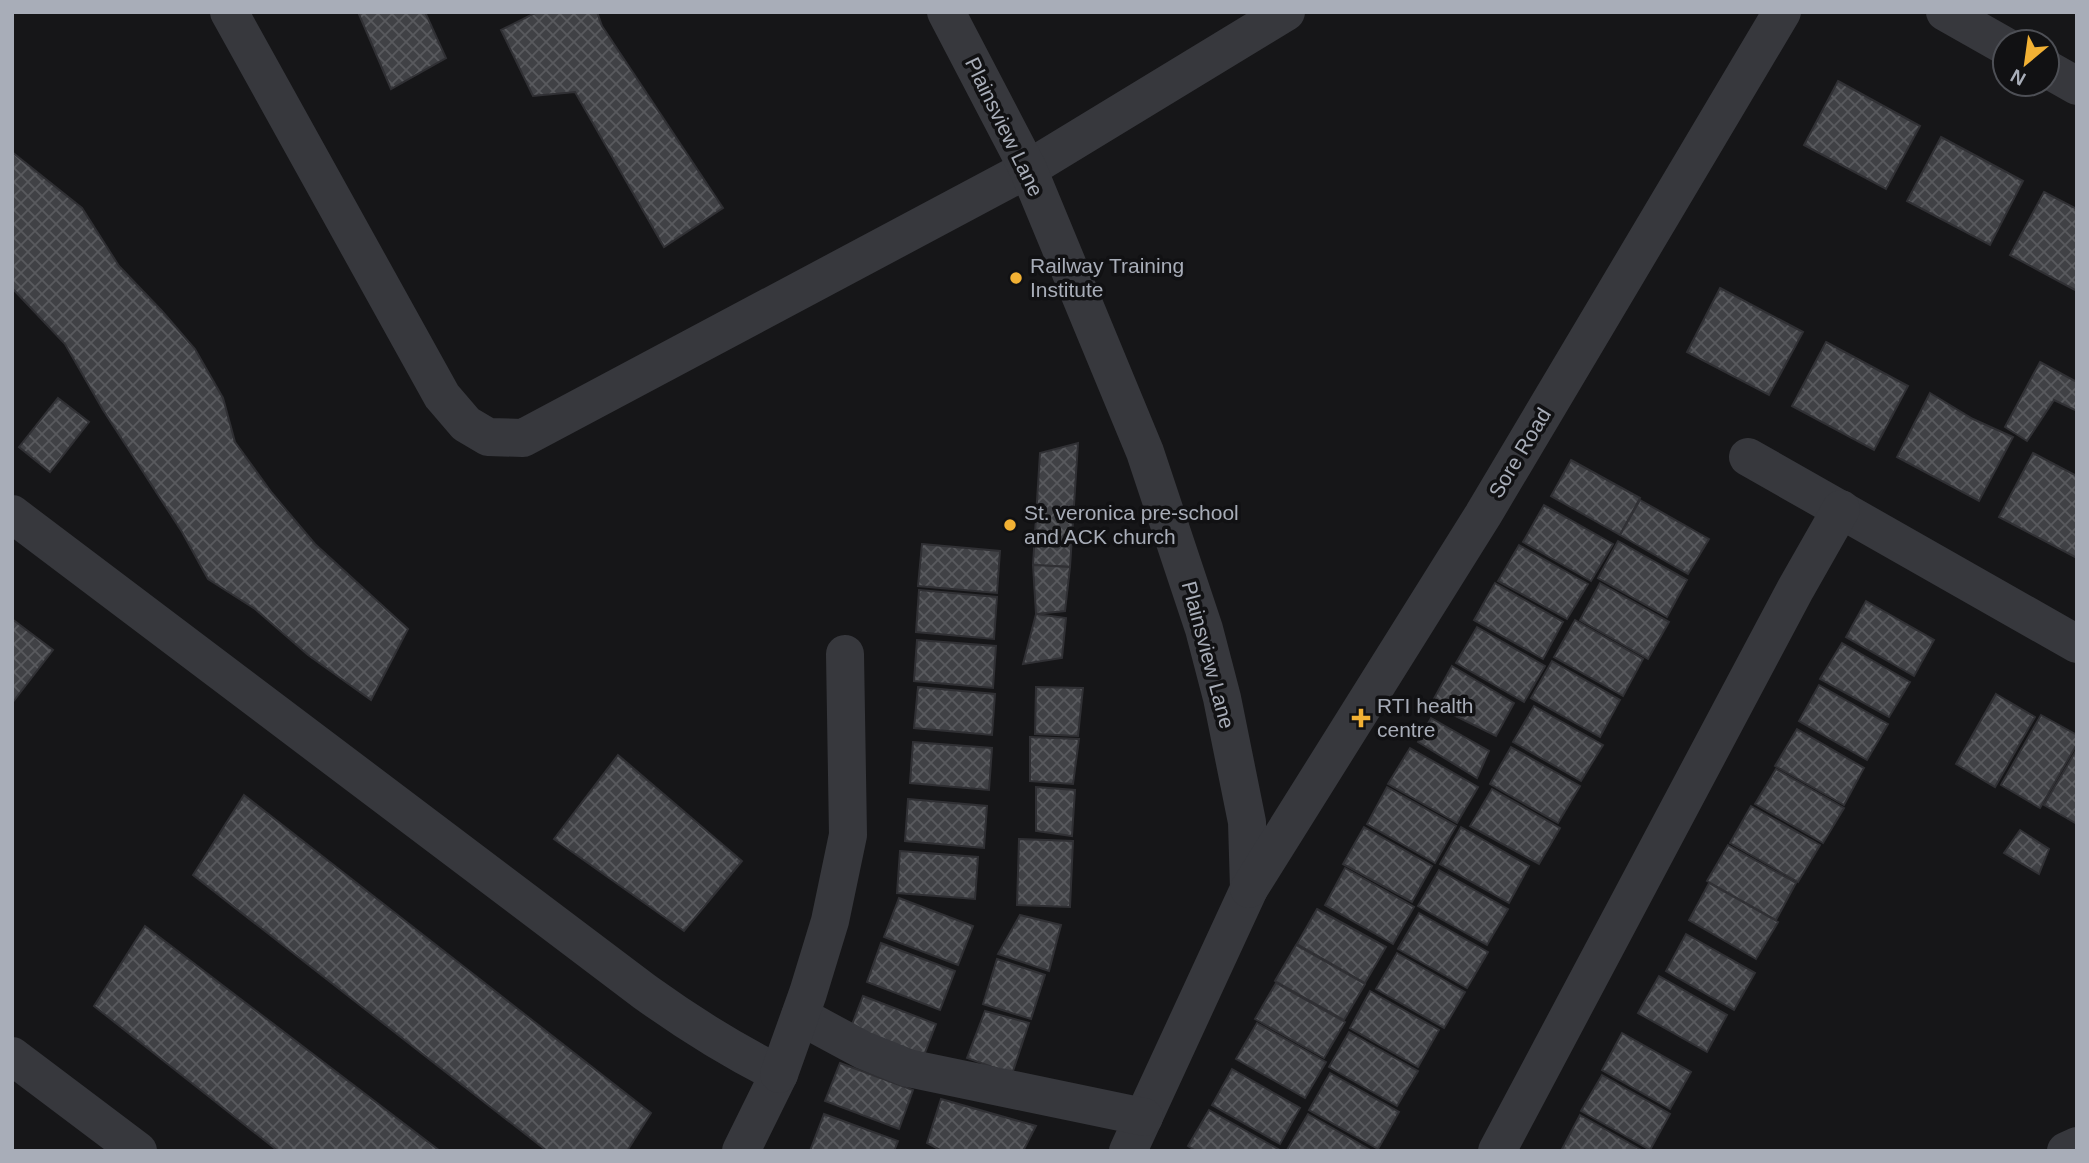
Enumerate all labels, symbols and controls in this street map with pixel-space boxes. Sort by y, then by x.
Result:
north arrow [1991,28,2061,98]
street label: Plainsview Lane [961,54,1048,200]
text: N [2007,65,2029,90]
place label: Railway Training Institute [1030,254,1184,301]
marker: Railway Training Institute [1008,270,1024,286]
street label: Sore Road [1484,404,1555,502]
place label: St. veronica pre-school and ACK church [1024,501,1239,548]
marker: St. veronica pre-school and ACK church [1002,517,1018,533]
street label: Plainsview Lane [1178,579,1239,731]
place label: RTI health centre [1377,694,1474,741]
marker: RTI health centre [1351,708,1371,728]

